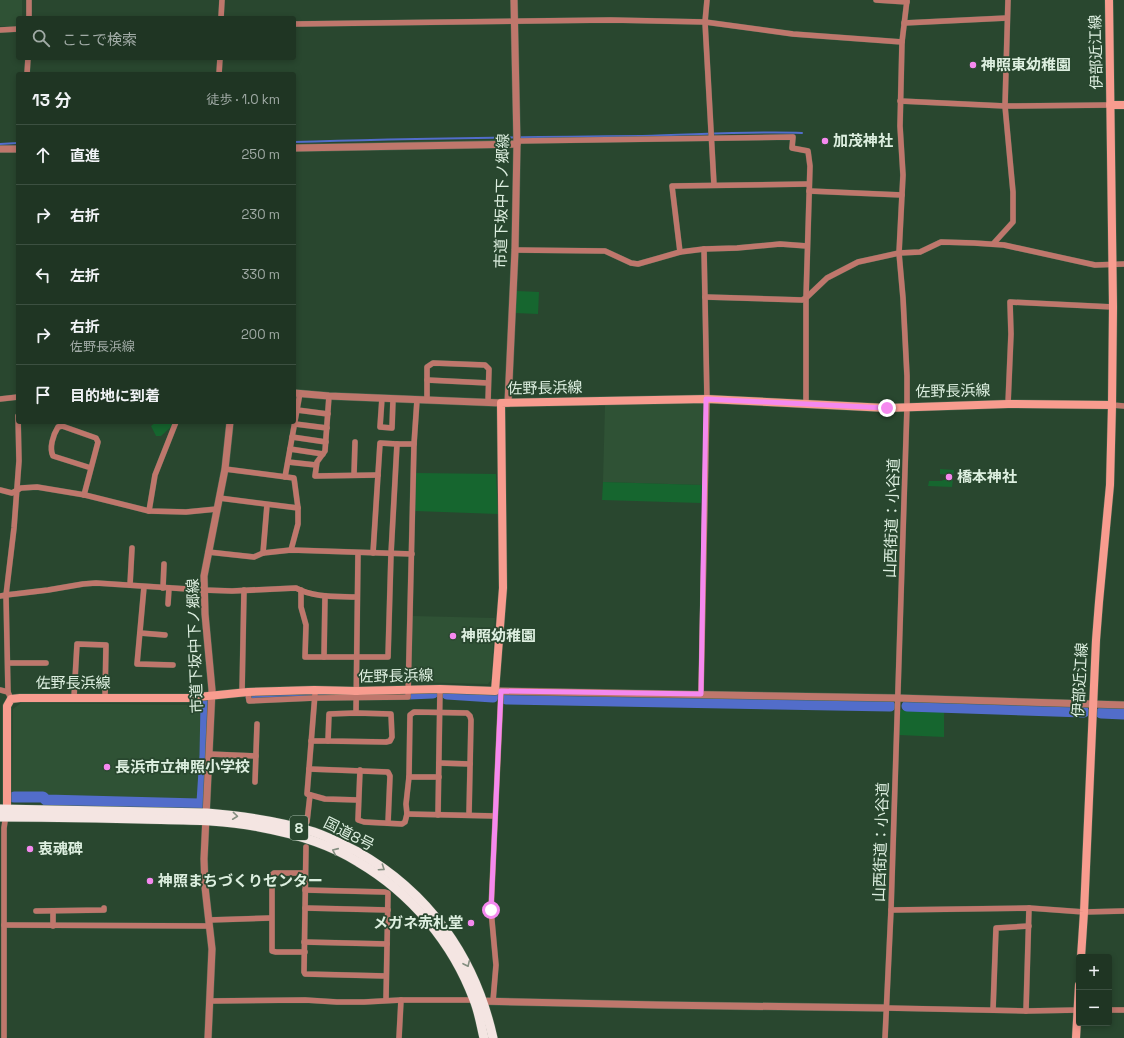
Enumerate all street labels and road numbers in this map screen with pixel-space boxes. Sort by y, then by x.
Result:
street label: 伊部近江線 [1085,14,1106,90]
street label: 市道下坂中下ノ郷線 [491,133,512,269]
street label: 佐野長浜線 [507,377,583,398]
street label: 佐野長浜線 [915,380,991,401]
street label: 山西街道：小谷道 [880,458,903,578]
street label: 市道下坂中下ノ郷線 [183,578,206,714]
street label: 伊部近江線 [1068,642,1091,718]
street label: 佐野長浜線 [358,665,434,686]
street label: 佐野長浜線 [35,673,111,692]
street label: 山西街道：小谷道 [869,782,892,902]
street label: 国道8号 [321,813,378,854]
road number: 8 [290,816,308,840]

